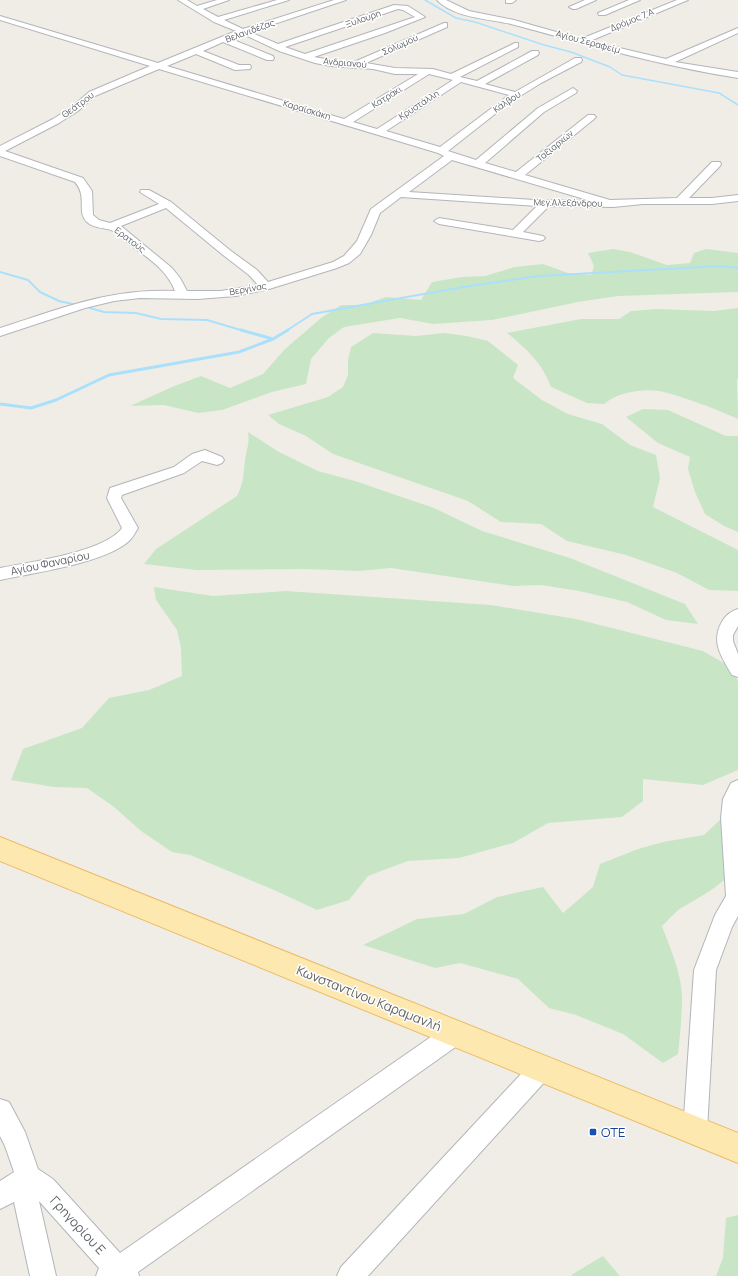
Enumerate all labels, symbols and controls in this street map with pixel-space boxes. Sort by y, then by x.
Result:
street label: Δρόμος 7 Α [608,5,656,34]
street label: Ξυλούρη [343,6,383,31]
street label: Βελανιδέζας [223,16,276,45]
street label: Αγίου Σεραφείμ [554,27,622,56]
street label: Σολωμού [380,31,420,58]
street label: Ανδριανού [323,54,367,71]
street label: Κατράκι [369,82,404,111]
street label: Κρυστάλλη [396,87,442,123]
street label: Θεάτρου [59,88,97,121]
street label: Κάλβου [490,88,523,116]
street label: Καραϊσκάκη [282,96,333,123]
street label: Ταξιαρχών [533,126,576,165]
street label: Μεγ.Αλεξάνδρου [533,195,603,210]
street label: Ερατούς [112,224,149,256]
street label: Βεργίνας [228,279,268,298]
street label: Αγίου Φαναρίου [9,547,91,578]
street label: Κωνσταντίνου Καραμανλή [294,961,444,1035]
place label: ΟΤΕ [601,1123,625,1141]
marker: ΟΤΕ [588,1127,598,1137]
street label: Γρηγορίου Ε [46,1192,110,1258]

